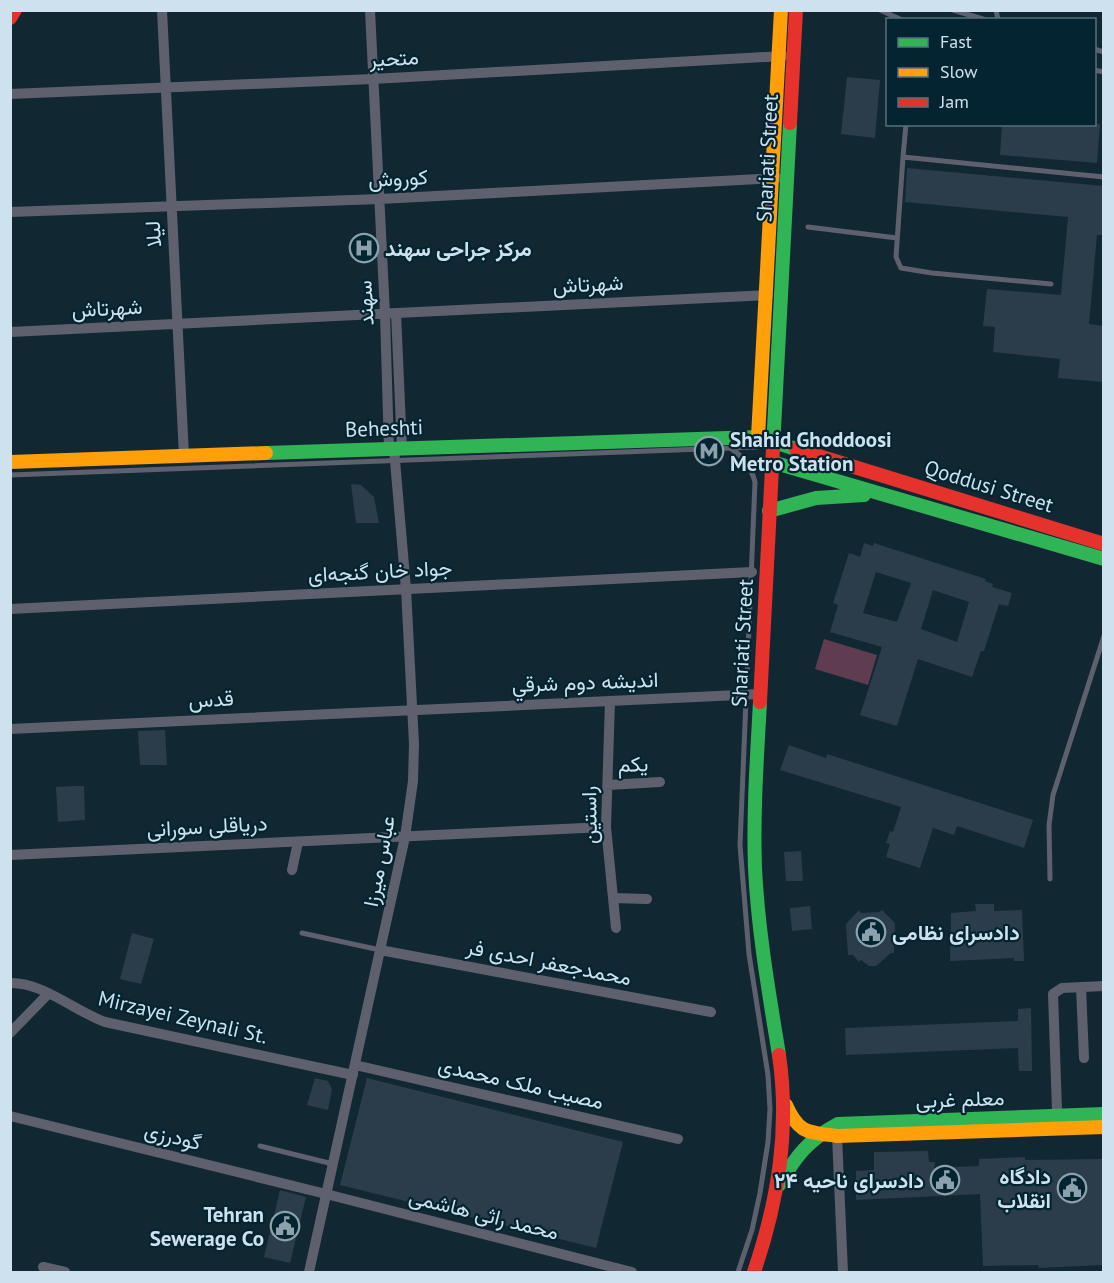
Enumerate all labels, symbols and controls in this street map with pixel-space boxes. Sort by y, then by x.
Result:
legend [886,18,1096,126]
text: Fast [940,30,972,53]
street label: متحیر [368,43,419,73]
text: Slow [940,60,978,83]
text: Jam [939,90,969,113]
street label: Shariati Street [750,93,784,223]
street label: کوروش [367,163,429,193]
street label: لیلا [139,220,167,248]
hospital icon: مرکز جراحی سهند [348,232,380,264]
place label: مرکز جراحی سهند [385,235,532,262]
street label: شهرتاش [552,269,624,299]
street label: سهند [350,280,380,326]
street label: شهرتاش [71,293,143,323]
street label: Beheshti [344,413,424,443]
place label: Shahid Ghoddoosi Metro Station [730,426,892,477]
metro station icon: Shahid Ghoddoosi Metro Station [693,435,725,467]
street label: Qoddusi Street [921,454,1057,518]
street label: جواد خان گنجه‌ای [307,554,453,588]
street label: Shariati Street [725,578,759,708]
street label: انديشه دوم شرقي [511,666,659,702]
street label: قدس [188,684,234,714]
street label: یکم [617,750,649,779]
street label: راستین [575,786,603,844]
street label: دریاقلی سورانی [146,809,268,843]
street label: عباس میرزا [357,813,401,909]
public building icon: دادسرای نظامی [855,916,887,948]
place label: دادسرای نظامی [892,919,1020,946]
street label: محمدجعفر احدی فر [463,933,634,991]
street label: Mirzayei Zeynali St. [96,984,270,1050]
street label: مصیب ملک محمدی [436,1051,606,1115]
street label: معلم غربی [915,1084,1005,1115]
street label: گودرزی [142,1116,204,1156]
place label: دادگاه انقلاب [997,1163,1051,1214]
public building icon: دادسرای ناحیه ۲۴ [929,1164,961,1196]
place label: دادسرای ناحیه ۲۴ [774,1167,924,1194]
public building icon: دادگاه انقلاب [1056,1172,1088,1204]
street label: محمد راثی هاشمی [406,1182,562,1246]
place label: Tehran Sewerage Co [150,1201,264,1252]
public building icon: Tehran Sewerage Co [269,1210,301,1242]

